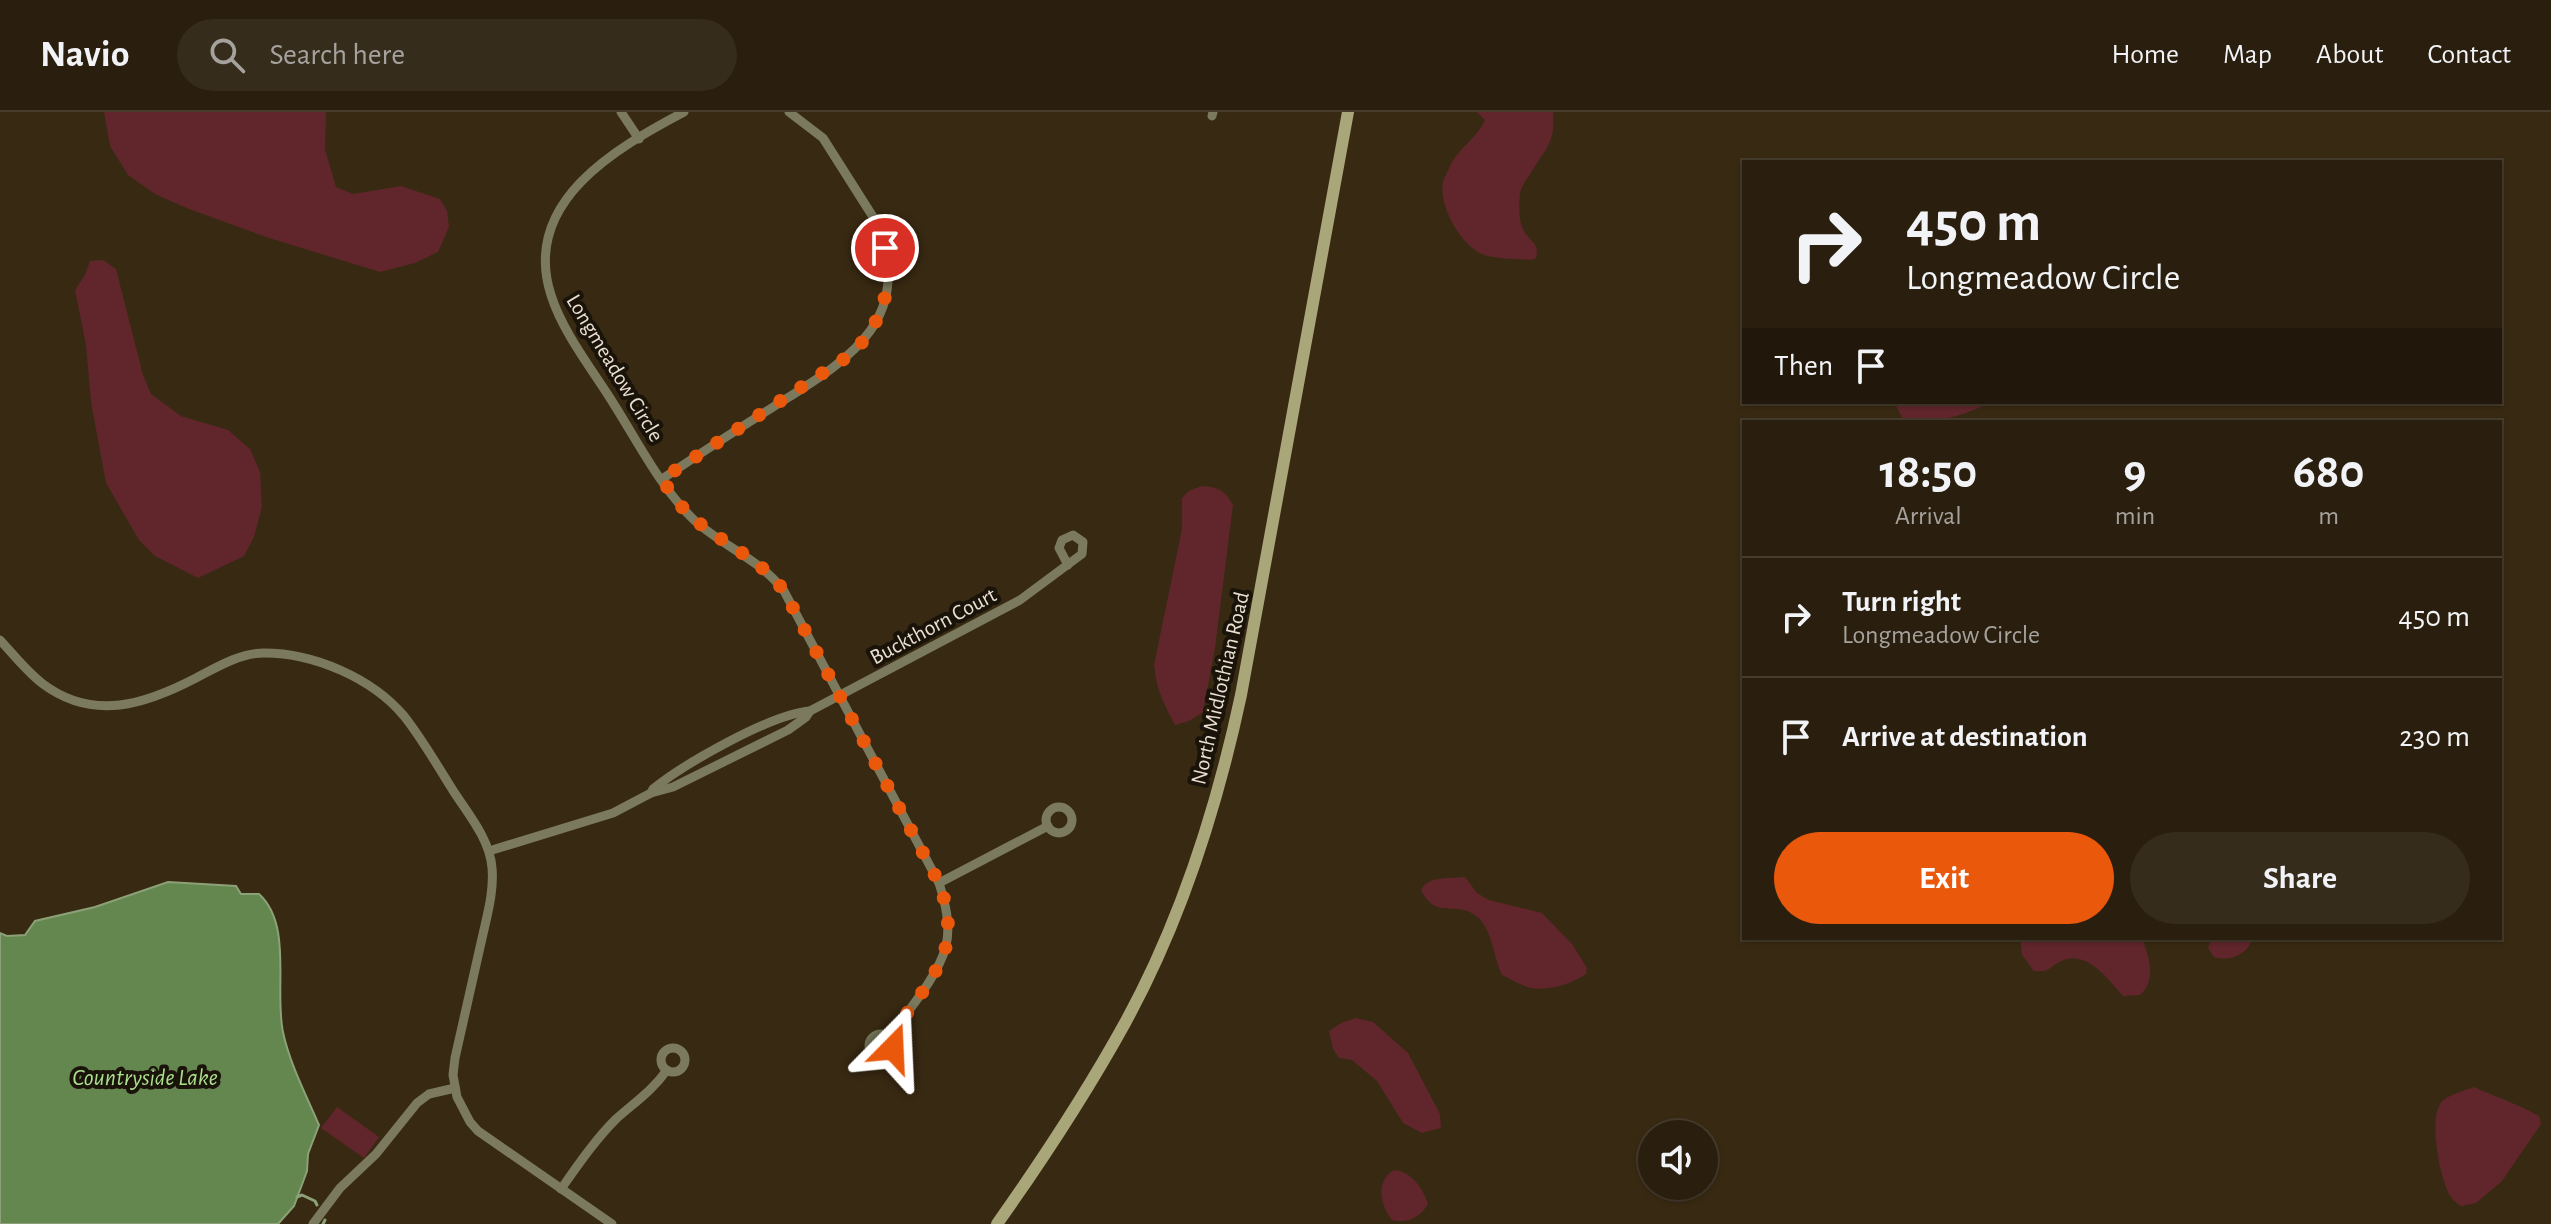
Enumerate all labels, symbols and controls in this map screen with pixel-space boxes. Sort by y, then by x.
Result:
search box [177,19,737,91]
icon: search [205,33,249,77]
text: Navio [40,36,129,74]
text: Search here [269,40,405,70]
text: Home [2112,41,2179,69]
text: Map [2223,41,2272,69]
text: About [2316,41,2384,69]
text: Contact [2428,41,2511,69]
icon: right [1774,192,1878,296]
text: 450 m [1906,195,2041,251]
pin [851,214,919,282]
icon: arrive [863,226,907,270]
text: Longmeadow Circle [1906,260,2180,296]
street label: Longmeadow Circle [562,290,668,446]
icon: arrive [1849,344,1893,388]
text: Then [1774,351,1833,381]
text: 18:50 [1879,449,1977,497]
text: 9 [2123,449,2147,497]
text: 680 [2293,449,2365,497]
text: Arrival [1895,503,1962,529]
text: min [2115,503,2155,529]
text: m [2318,503,2339,529]
street label: Buckthorn Court [866,584,1000,668]
text: Turn right [1842,587,1961,617]
street label: North Midlothian Road [1187,589,1253,787]
icon: right [1774,595,1818,639]
text: 450 m [2398,602,2470,632]
text: Longmeadow Circle [1842,622,2040,648]
icon: arrive [1774,715,1818,759]
text: Arrive at destination [1842,722,2088,752]
text: 230 m [2399,722,2470,752]
button: Exit [1774,832,2114,924]
button: Share [2130,832,2470,924]
position arrow [851,1006,935,1090]
water label: Countryside Lake [72,1066,218,1090]
map controls [1638,1120,1718,1200]
button: sound [1638,1120,1718,1200]

